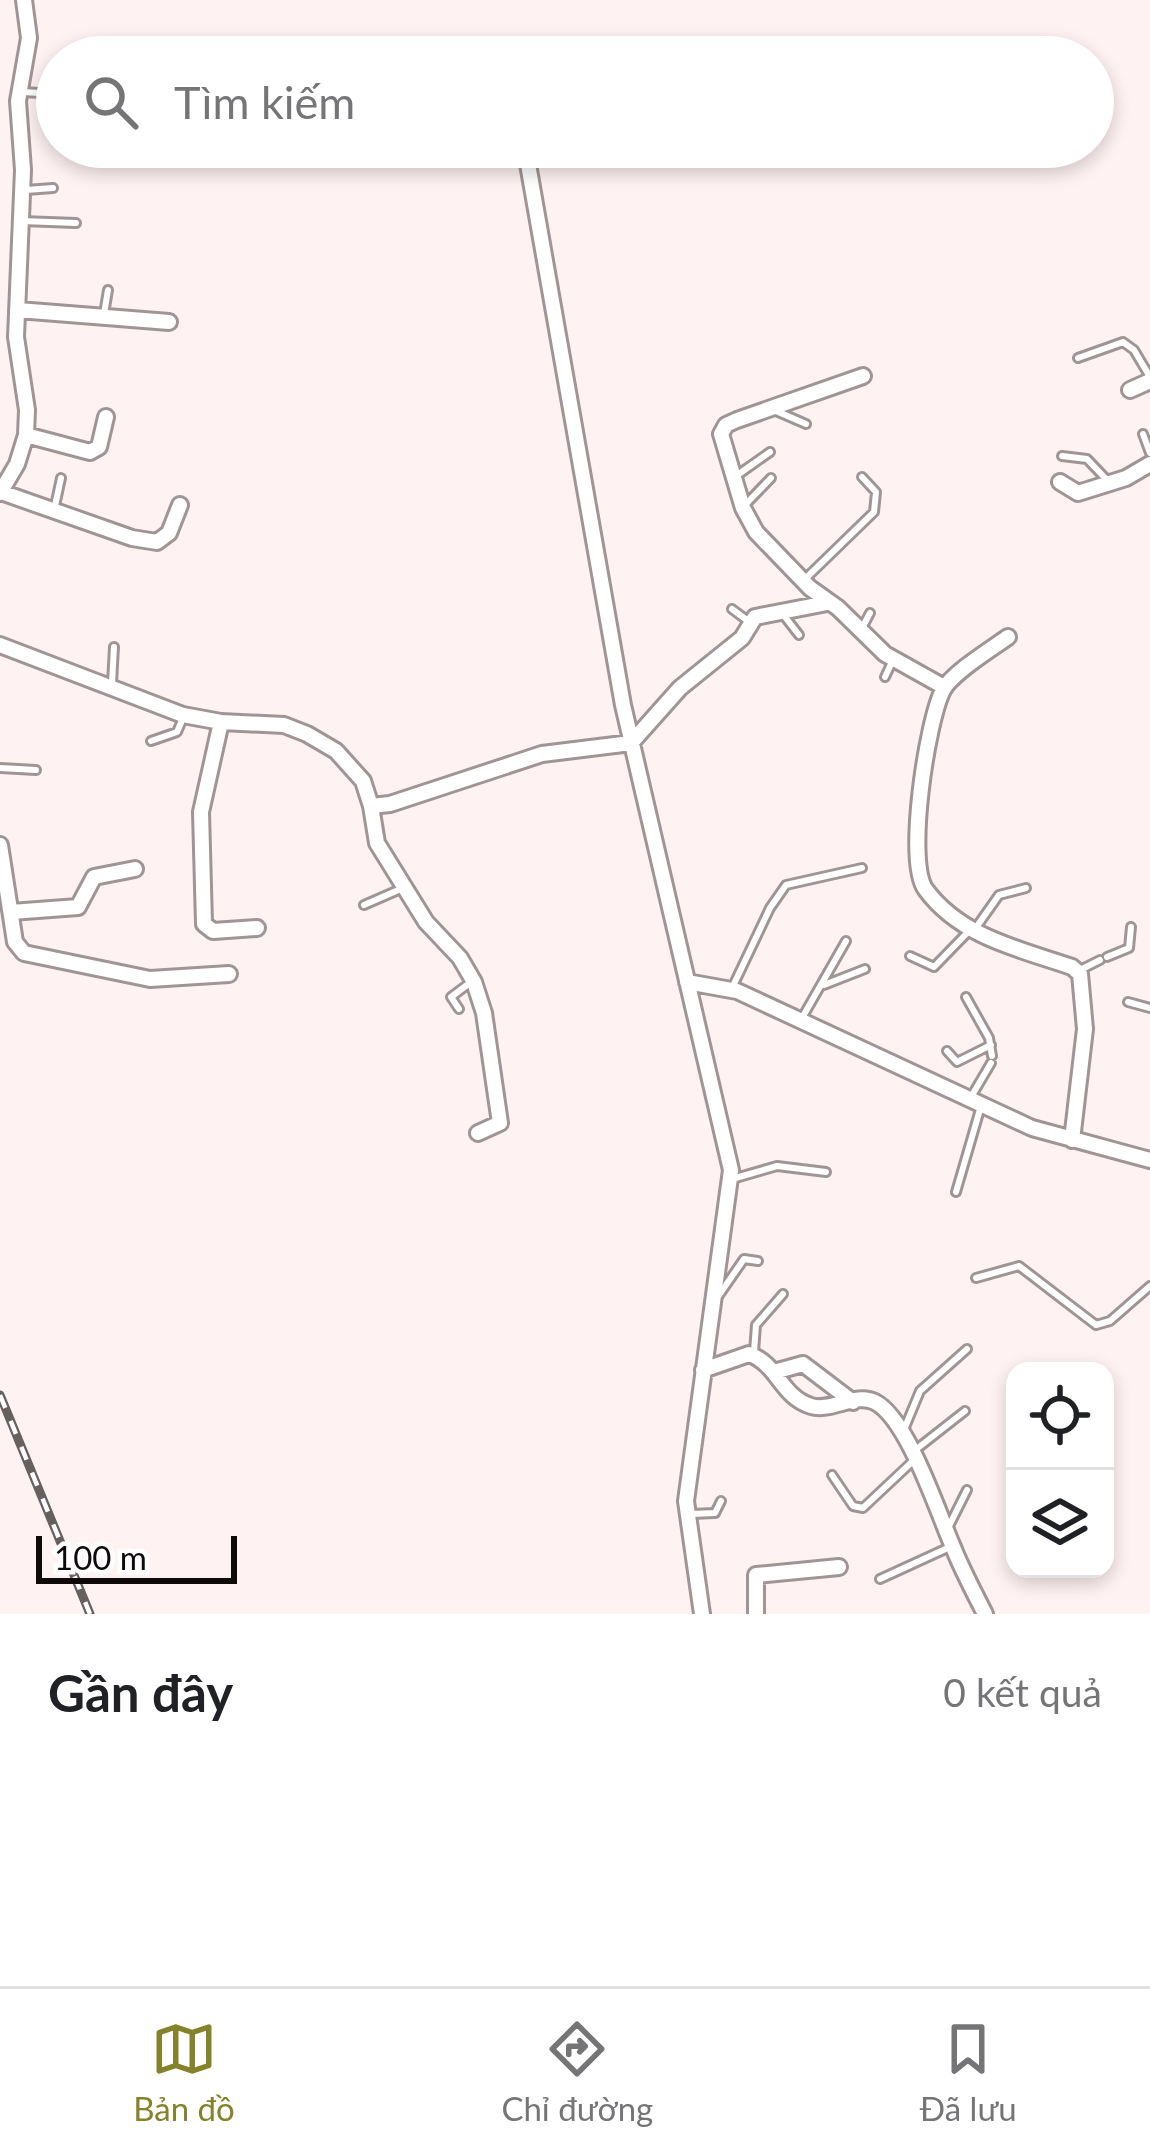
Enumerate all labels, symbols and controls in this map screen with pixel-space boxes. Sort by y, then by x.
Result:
search box [36,36,1114,168]
icon: search [78,69,144,135]
text: Tìm kiếm [174,75,355,129]
map controls [1006,1362,1114,1578]
button: locate [1006,1362,1114,1470]
button: layers [1006,1470,1114,1578]
scale bar [36,1530,237,1583]
text: 100 m [54,1537,147,1577]
text: Gần đây [48,1662,233,1723]
text: 0 kết quả [943,1669,1102,1715]
tab: Bản đồ [133,2016,235,2128]
tab: Chỉ đường [501,2016,653,2128]
tab: Đã lưu [920,2016,1017,2128]

